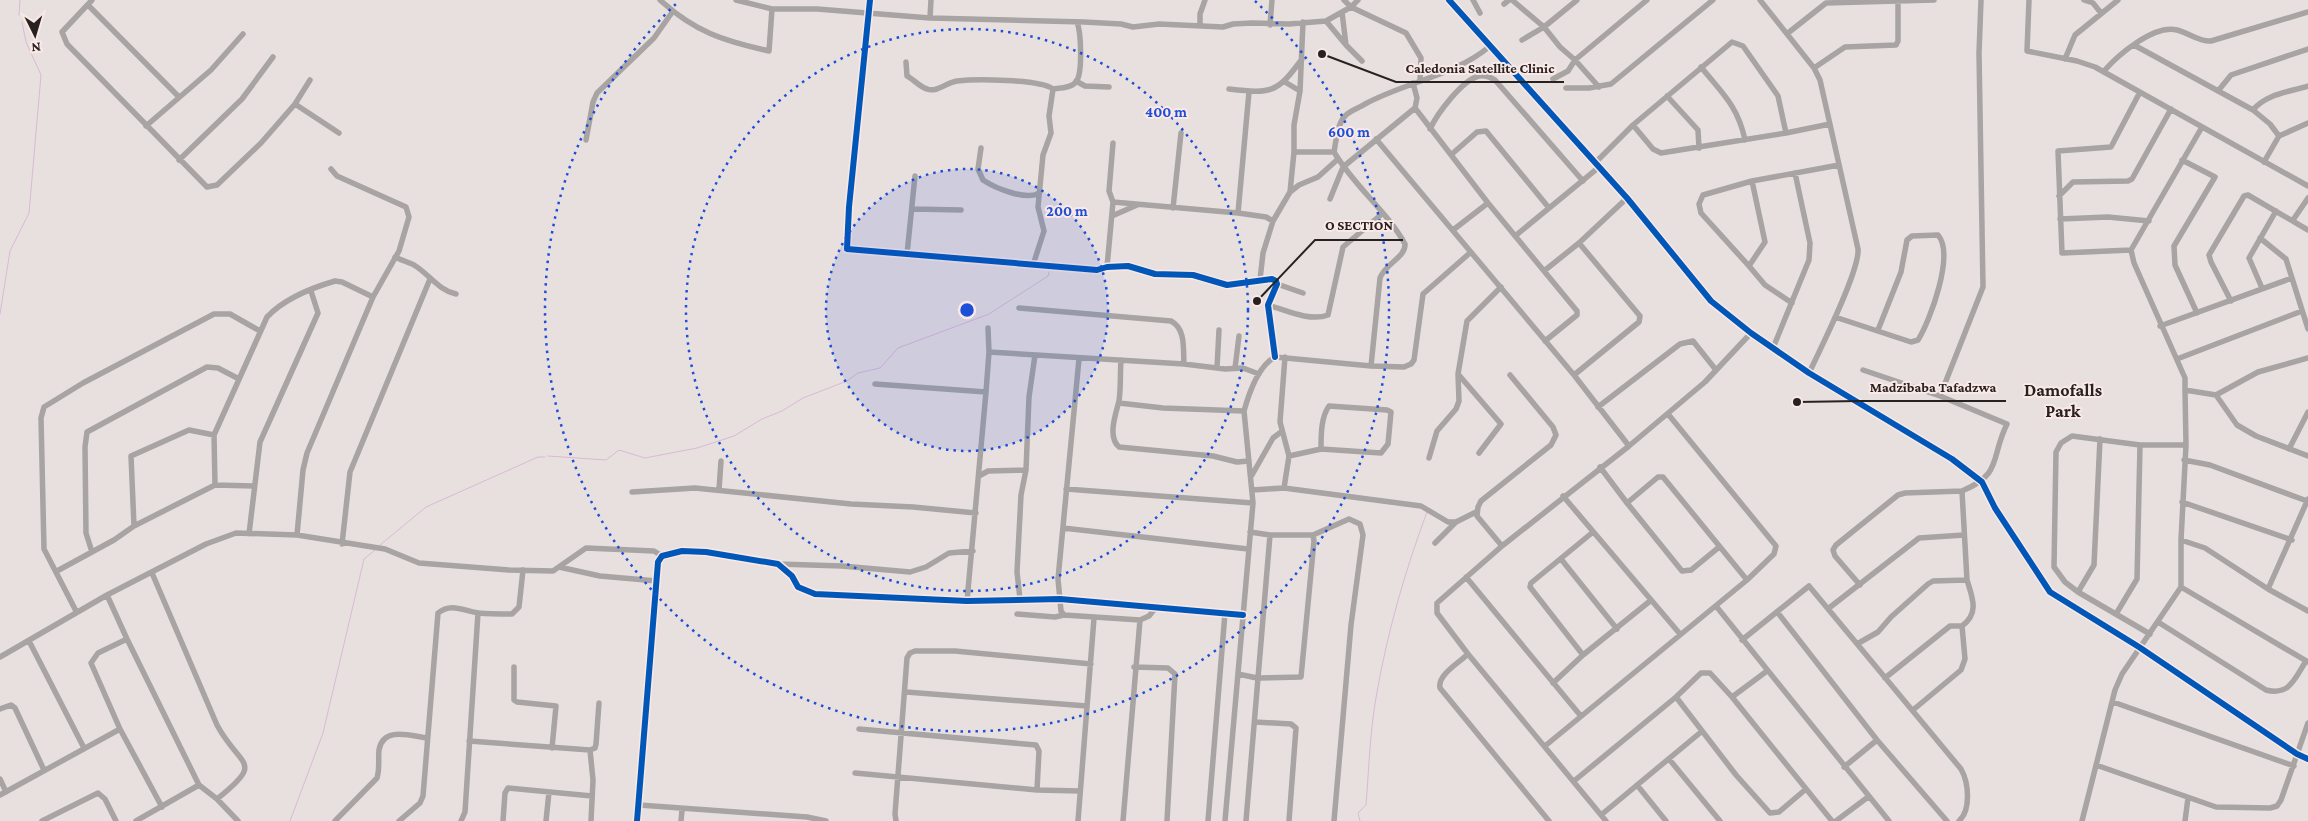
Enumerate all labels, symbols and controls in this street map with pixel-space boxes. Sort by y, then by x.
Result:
north arrow [10,10,60,60]
text: N [30,40,42,56]
callout: Caledonia Satellite Clinic [1396,53,1564,82]
text: Caledonia Satellite Clinic [1406,60,1555,76]
text: 400 m [1145,104,1187,120]
text: 600 m [1328,124,1370,140]
text: 200 m [1046,203,1088,219]
callout: O SECTION [1315,211,1403,240]
text: O SECTION [1325,217,1393,233]
centre of rings [958,301,976,319]
callout: Madzibaba Tafadzwa [1859,372,2006,401]
text: Madzibaba Tafadzwa [1870,379,1996,395]
district label: Damofalls Park [2024,380,2102,421]

